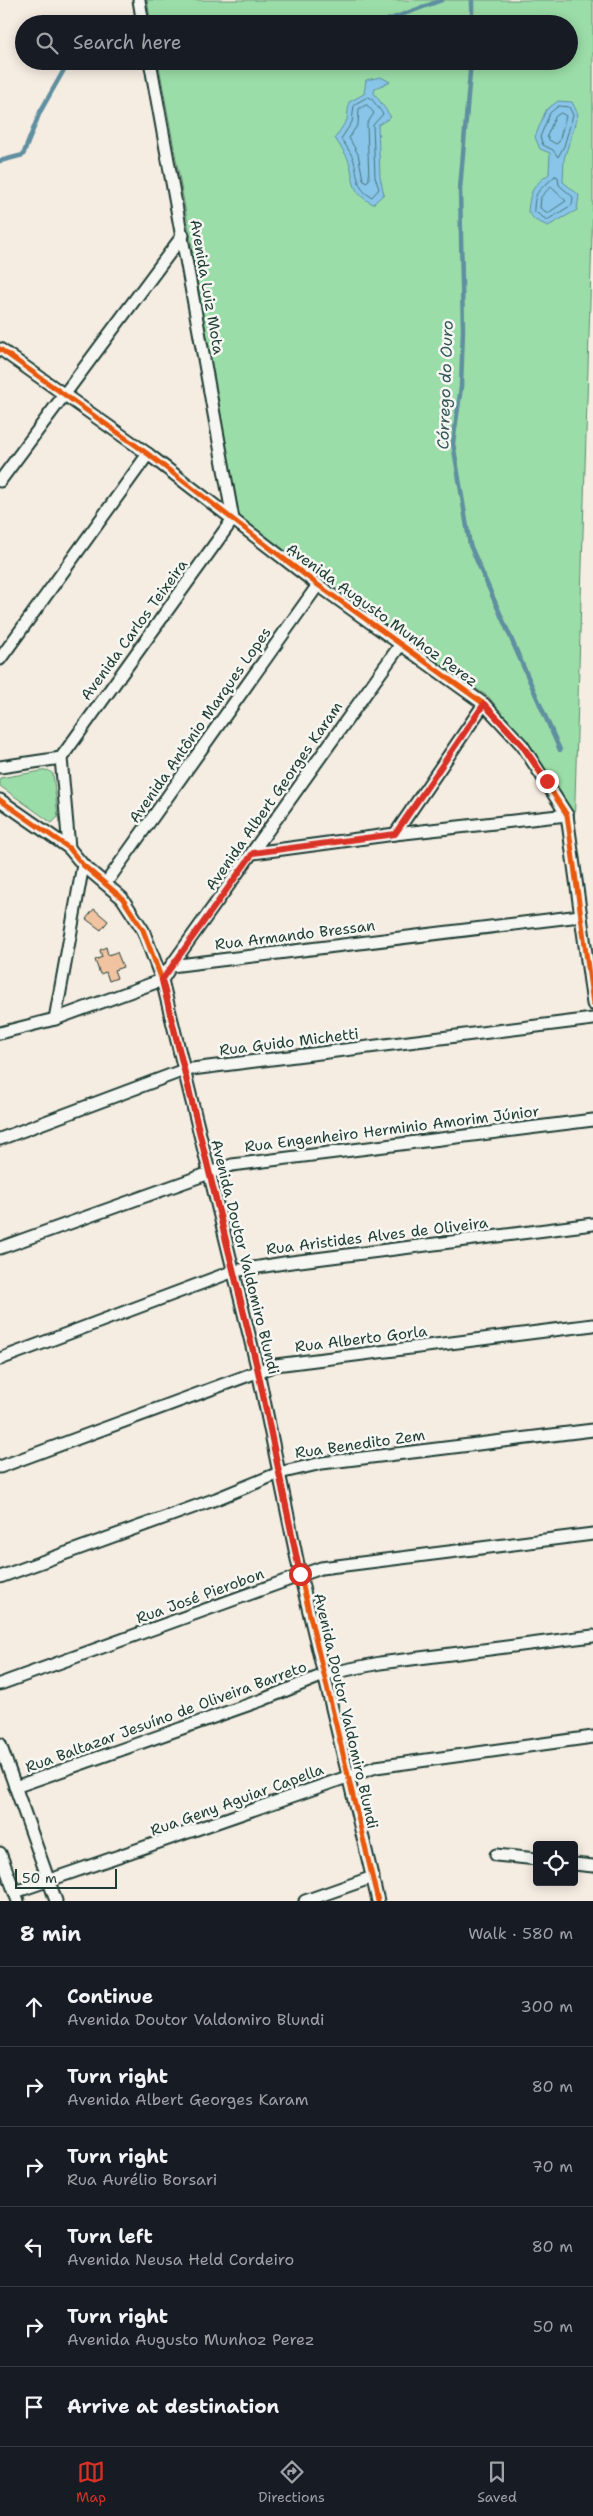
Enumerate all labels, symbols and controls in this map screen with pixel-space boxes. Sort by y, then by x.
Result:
search box [15,15,578,70]
icon: search [33,29,61,57]
text: Search here [73,30,182,55]
street label: Avenida Luiz Mota [185,218,229,357]
water label: Córrego do Ouro [432,320,458,450]
street label: Avenida Augusto Munhoz Perez [282,539,482,691]
street label: Avenida Carlos Teixeira [76,555,192,705]
street label: Avenida Antônio Marques Lopes [124,623,276,827]
street label: Avenida Albert Georges Karam [201,698,347,894]
route end [536,770,559,793]
street label: Rua Armando Bressan [214,915,376,955]
street label: Rua Guido Michetti [218,1024,360,1060]
street label: Rua Engenheiro Herminio Amorim Júnior [243,1101,541,1157]
street label: Avenida Doutor Valdomiro Blundi [206,1137,284,1377]
street label: Rua Aristides Alves de Oliveira [265,1212,490,1260]
street label: Rua Alberto Gorla [294,1321,429,1357]
street label: Rua Benedito Zem [294,1425,426,1463]
route start [289,1563,312,1586]
street label: Rua José Pierobon [133,1564,267,1628]
street label: Avenida Doutor Valdomiro Blundi [309,1591,383,1831]
street label: Rua Baltazar Jesuíno de Oliveira Barreto [23,1657,309,1777]
street label: Rua Geny Aguiar Capella [148,1759,327,1841]
map controls [533,1841,578,1886]
button: locate [533,1841,578,1886]
scale bar [15,1866,118,1889]
text: 50 m [22,1869,57,1887]
text: 8 min [20,1920,81,1948]
text: Walk · 580 m [468,1923,573,1944]
text: Continue [67,1984,153,2009]
icon: ahead [20,1993,48,2021]
text: 300 m [521,1996,573,2017]
text: Avenida Doutor Valdomiro Blundi [67,2009,325,2030]
text: Turn right [67,2064,168,2089]
icon: right [20,2073,48,2101]
text: 80 m [532,2076,573,2097]
text: Avenida Albert Georges Karam [67,2089,308,2110]
text: Turn right [67,2144,168,2169]
icon: right [20,2153,48,2181]
text: 70 m [532,2156,573,2177]
text: Rua Aurélio Borsari [67,2169,217,2190]
text: Turn left [67,2224,153,2249]
icon: left [20,2233,48,2261]
text: 80 m [532,2236,573,2257]
text: Avenida Neusa Held Cordeiro [67,2249,294,2270]
text: Turn right [67,2304,168,2329]
icon: right [20,2313,48,2341]
text: 50 m [533,2316,573,2337]
text: Avenida Augusto Munhoz Perez [67,2329,315,2350]
icon: arrive [20,2393,48,2421]
text: Arrive at destination [67,2394,279,2419]
tab: Map [76,2458,106,2506]
tab: Directions [258,2458,325,2506]
tab: Saved [477,2458,517,2506]

